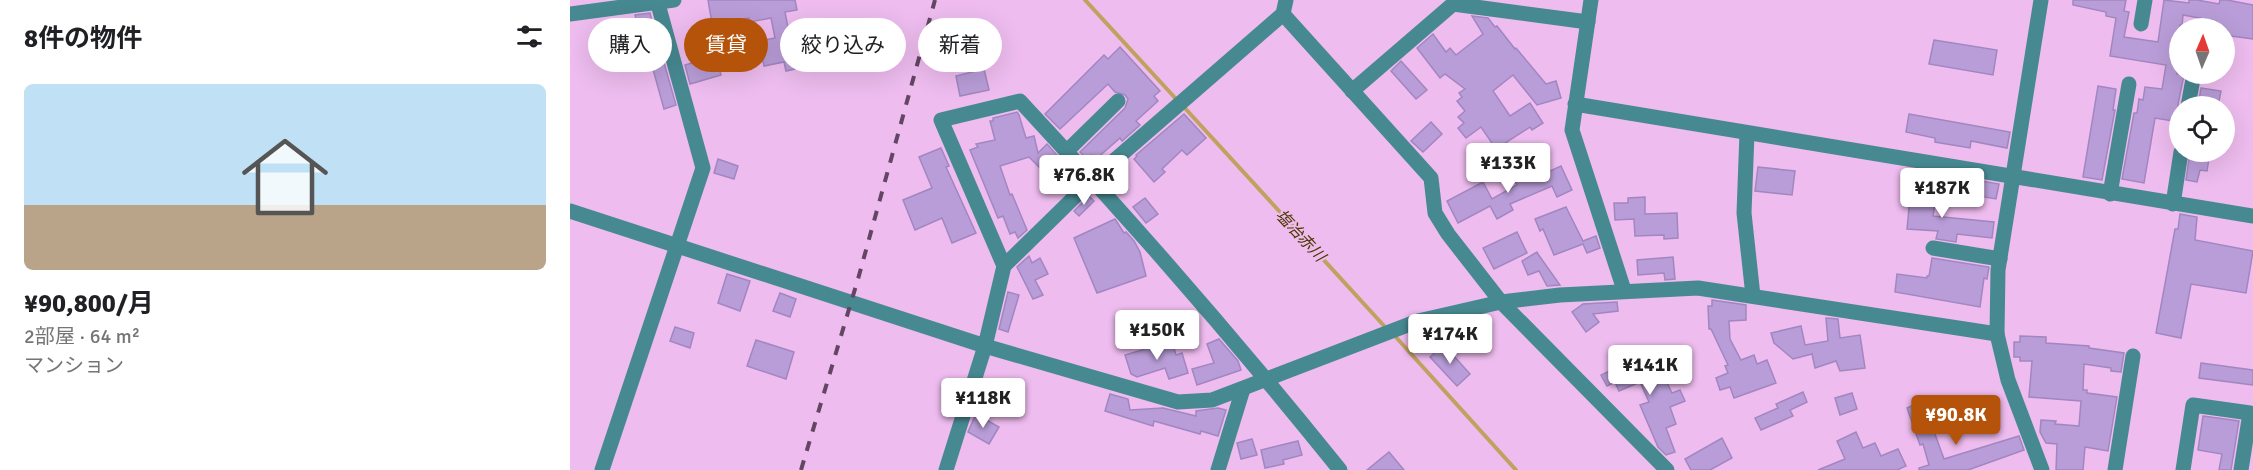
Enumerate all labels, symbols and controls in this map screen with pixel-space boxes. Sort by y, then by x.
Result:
chip: 購入 [588,18,672,72]
chip: 賃貸 [684,18,768,72]
chip: 絞り込み [780,18,906,72]
chip: 新着 [918,18,1002,72]
north arrow [2169,18,2235,84]
map controls [2169,18,2235,162]
icon: filters [513,20,546,53]
text: 8件の物件 [24,23,142,55]
button: locate [2169,96,2235,162]
icon: home [231,123,339,231]
pin: ¥133K [1466,143,1550,194]
text: ¥133K [1480,150,1536,175]
pin: ¥76.8K [1035,155,1133,206]
text: ¥76.8K [1053,162,1115,187]
pin: ¥187K [1900,168,1984,219]
text: ¥187K [1914,175,1970,200]
water label: 塩冶赤川 [1271,205,1331,267]
text: ¥90,800/月 [24,288,154,320]
pin: ¥150K [1115,310,1199,361]
pin: ¥174K [1408,314,1492,365]
text: ¥150K [1129,317,1185,342]
text: ¥174K [1422,321,1478,346]
text: 2部屋 · 64 m² [24,324,140,349]
pin: ¥141K [1608,345,1692,396]
text: ¥141K [1622,352,1678,377]
text: マンション [24,353,124,378]
pin: ¥118K [941,378,1025,429]
text: ¥118K [955,385,1011,410]
pin: ¥90.8K [1907,395,2005,446]
text: ¥90.8K [1925,402,1987,427]

